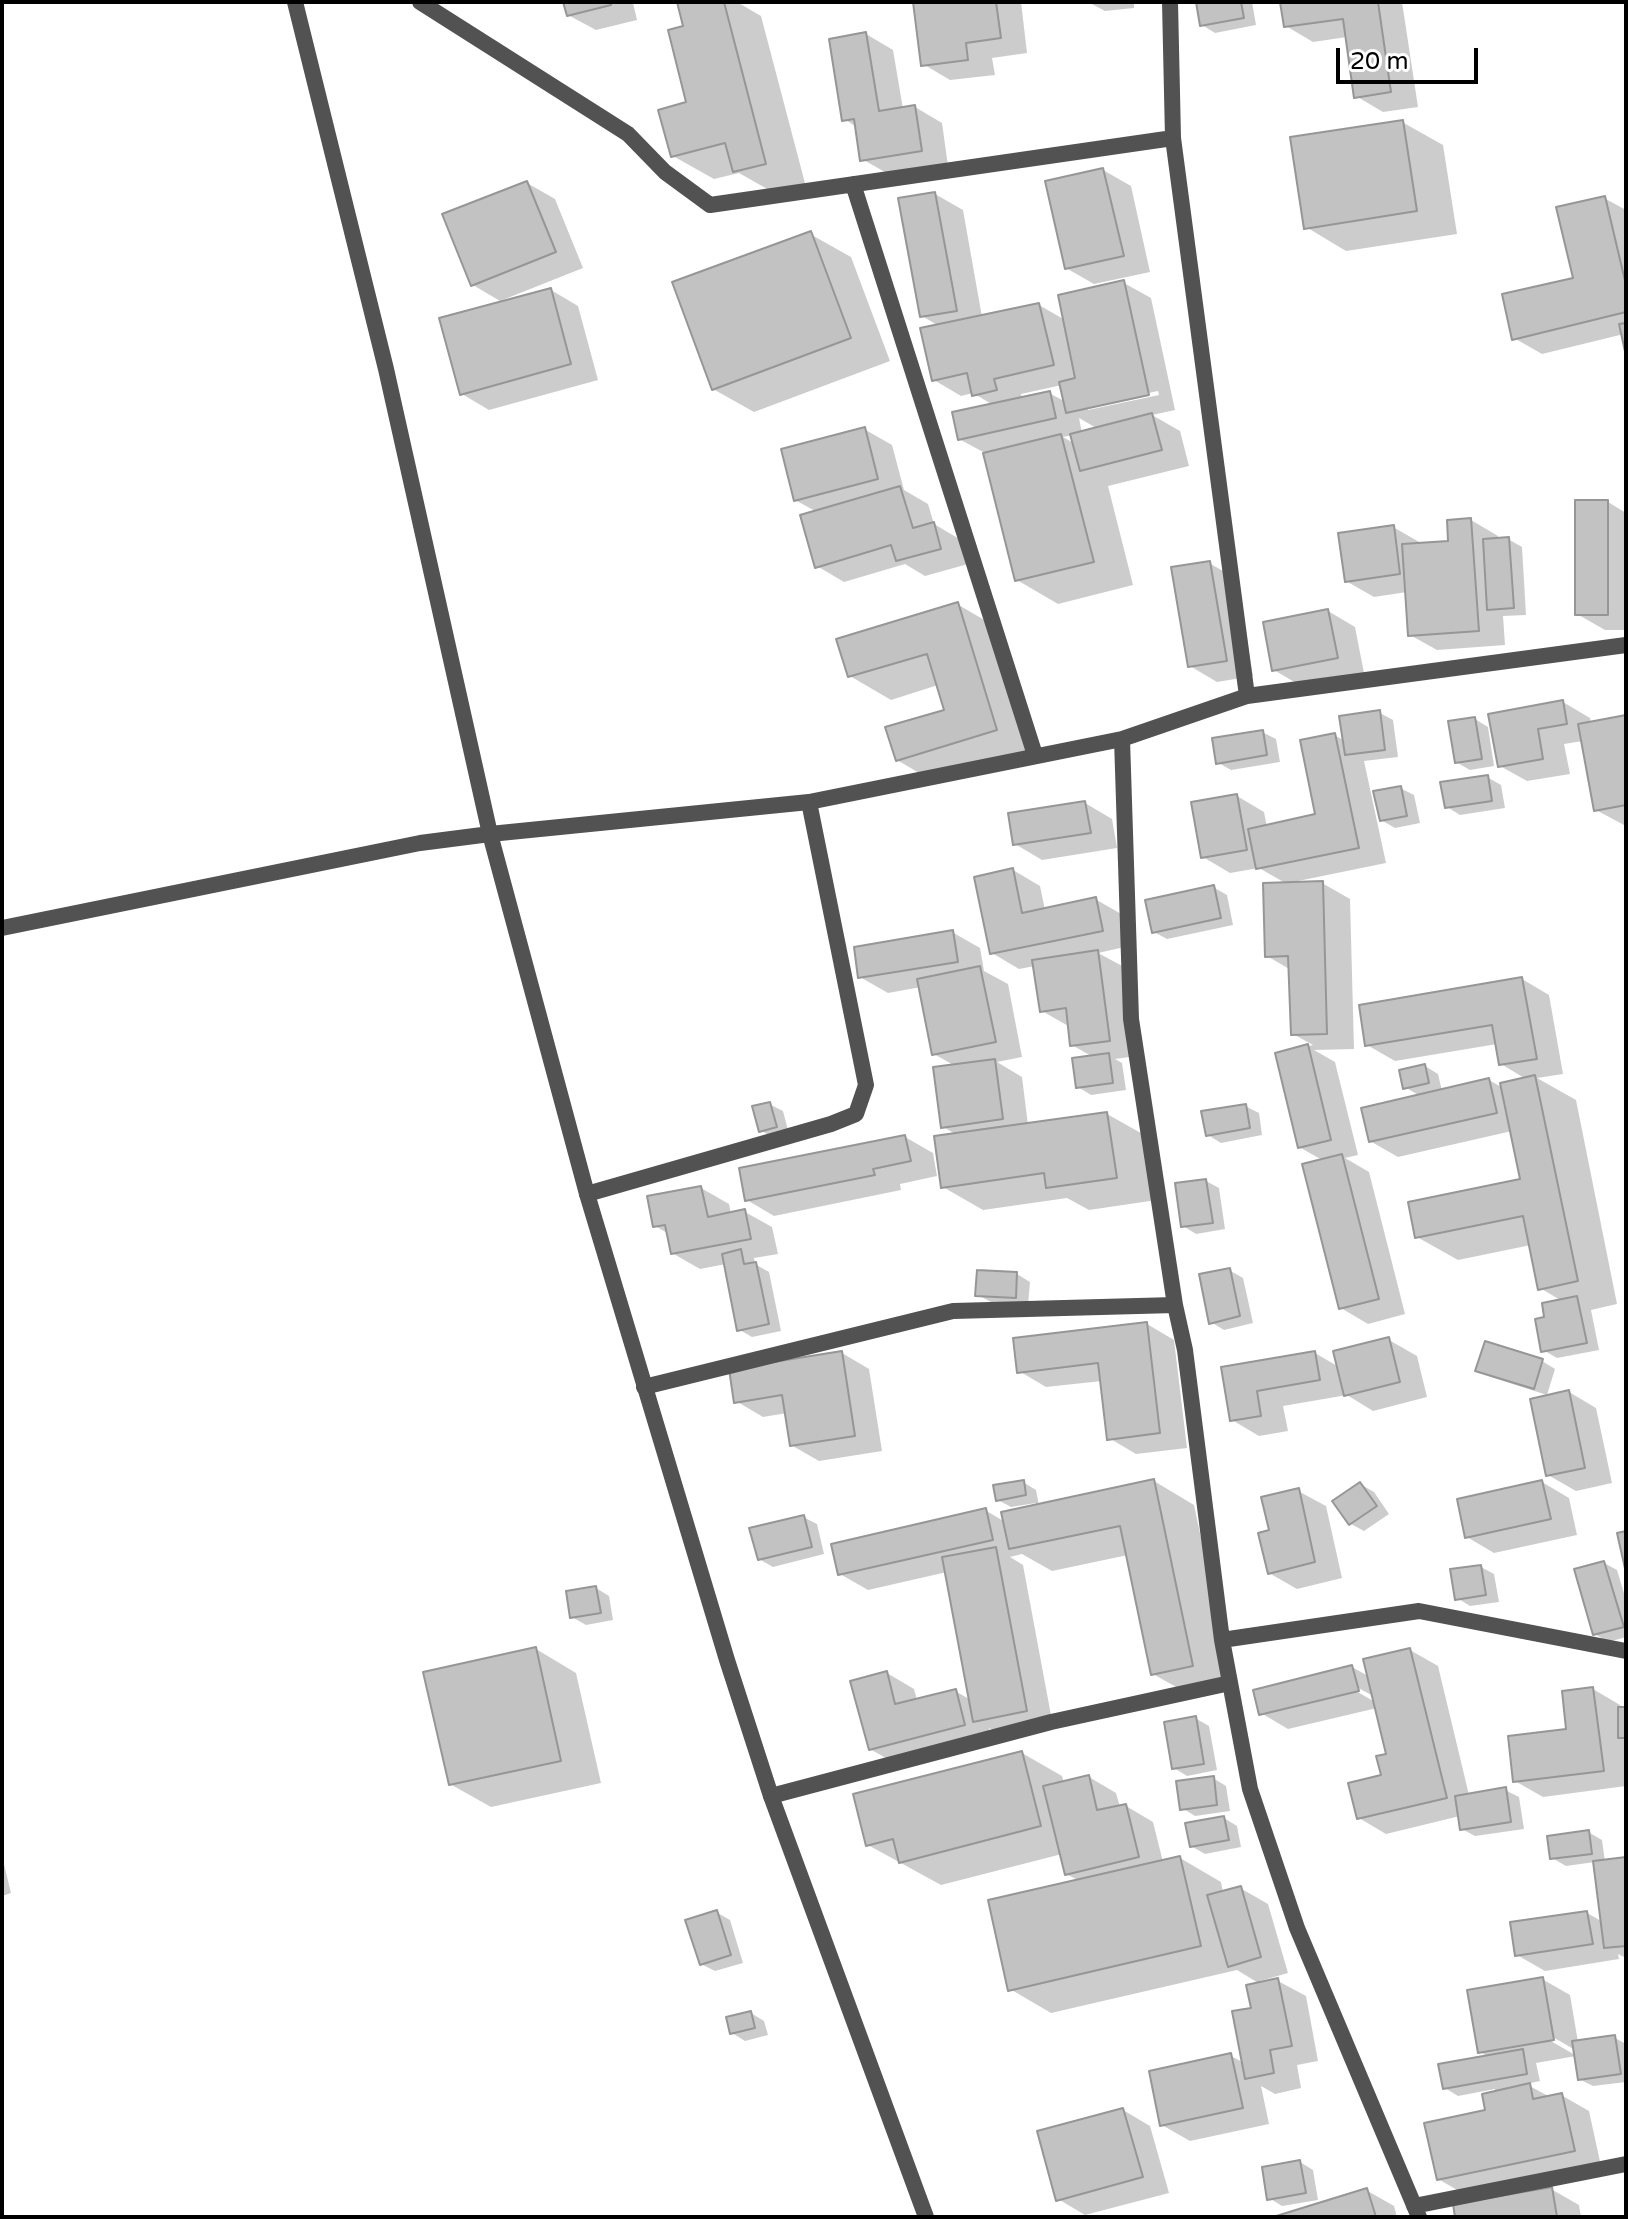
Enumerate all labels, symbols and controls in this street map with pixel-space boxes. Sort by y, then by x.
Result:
scale bar [1340,32,1482,82]
text: 20 m [1350,47,1408,76]

